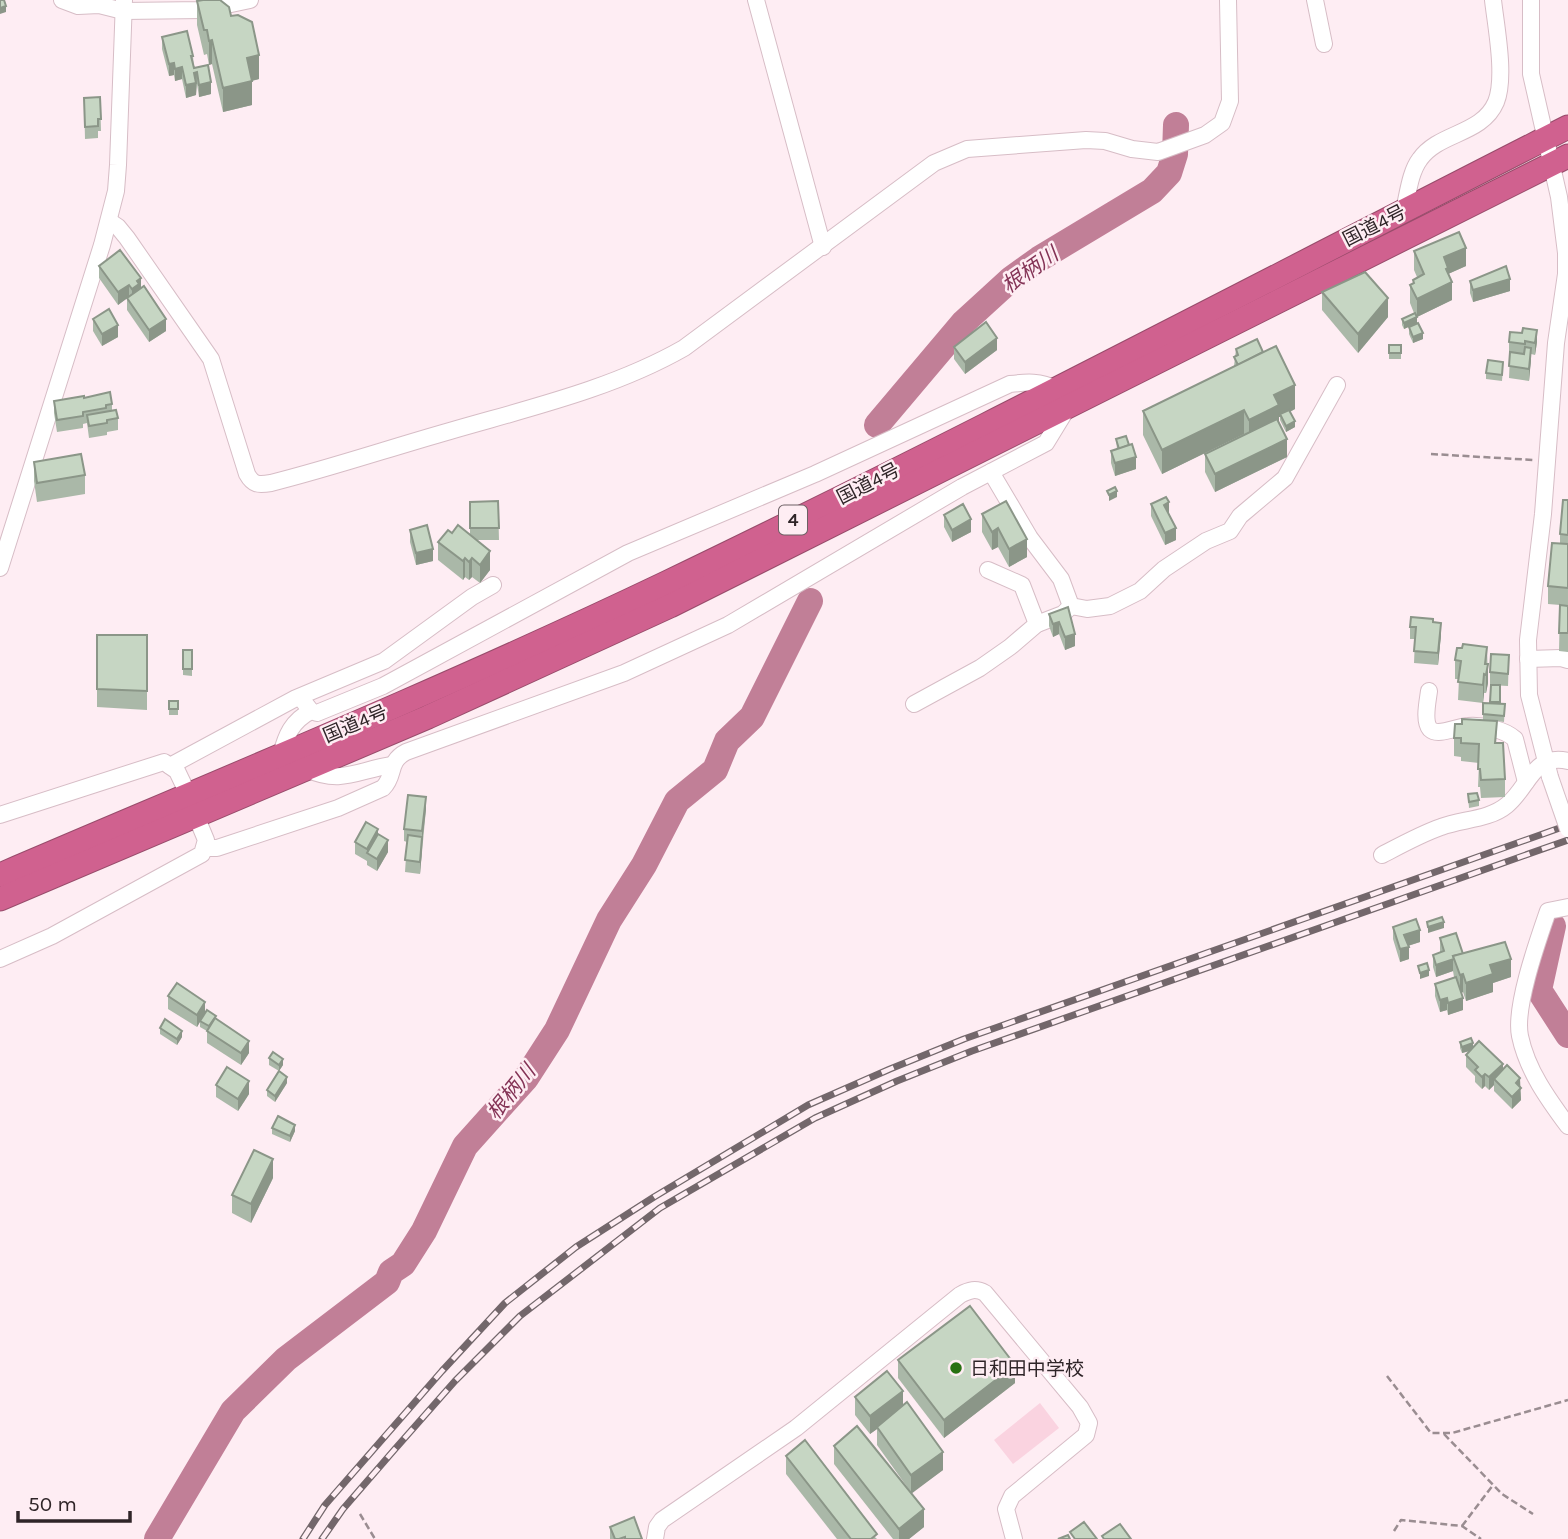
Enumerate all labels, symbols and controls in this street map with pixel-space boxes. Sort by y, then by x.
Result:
street label: 国道4号 [1339,201,1410,251]
water label: 根柄川 [997,241,1064,298]
street label: 国道4号 [833,459,904,509]
road number: 4 [779,506,807,534]
street label: 国道4号 [320,701,391,747]
water label: 根柄川 [482,1058,541,1124]
place label: 日和田中学校 [970,1358,1084,1380]
marker: 日和田中学校 [948,1360,964,1376]
scale bar [18,1480,130,1524]
text: 50 m [28,1492,77,1516]

